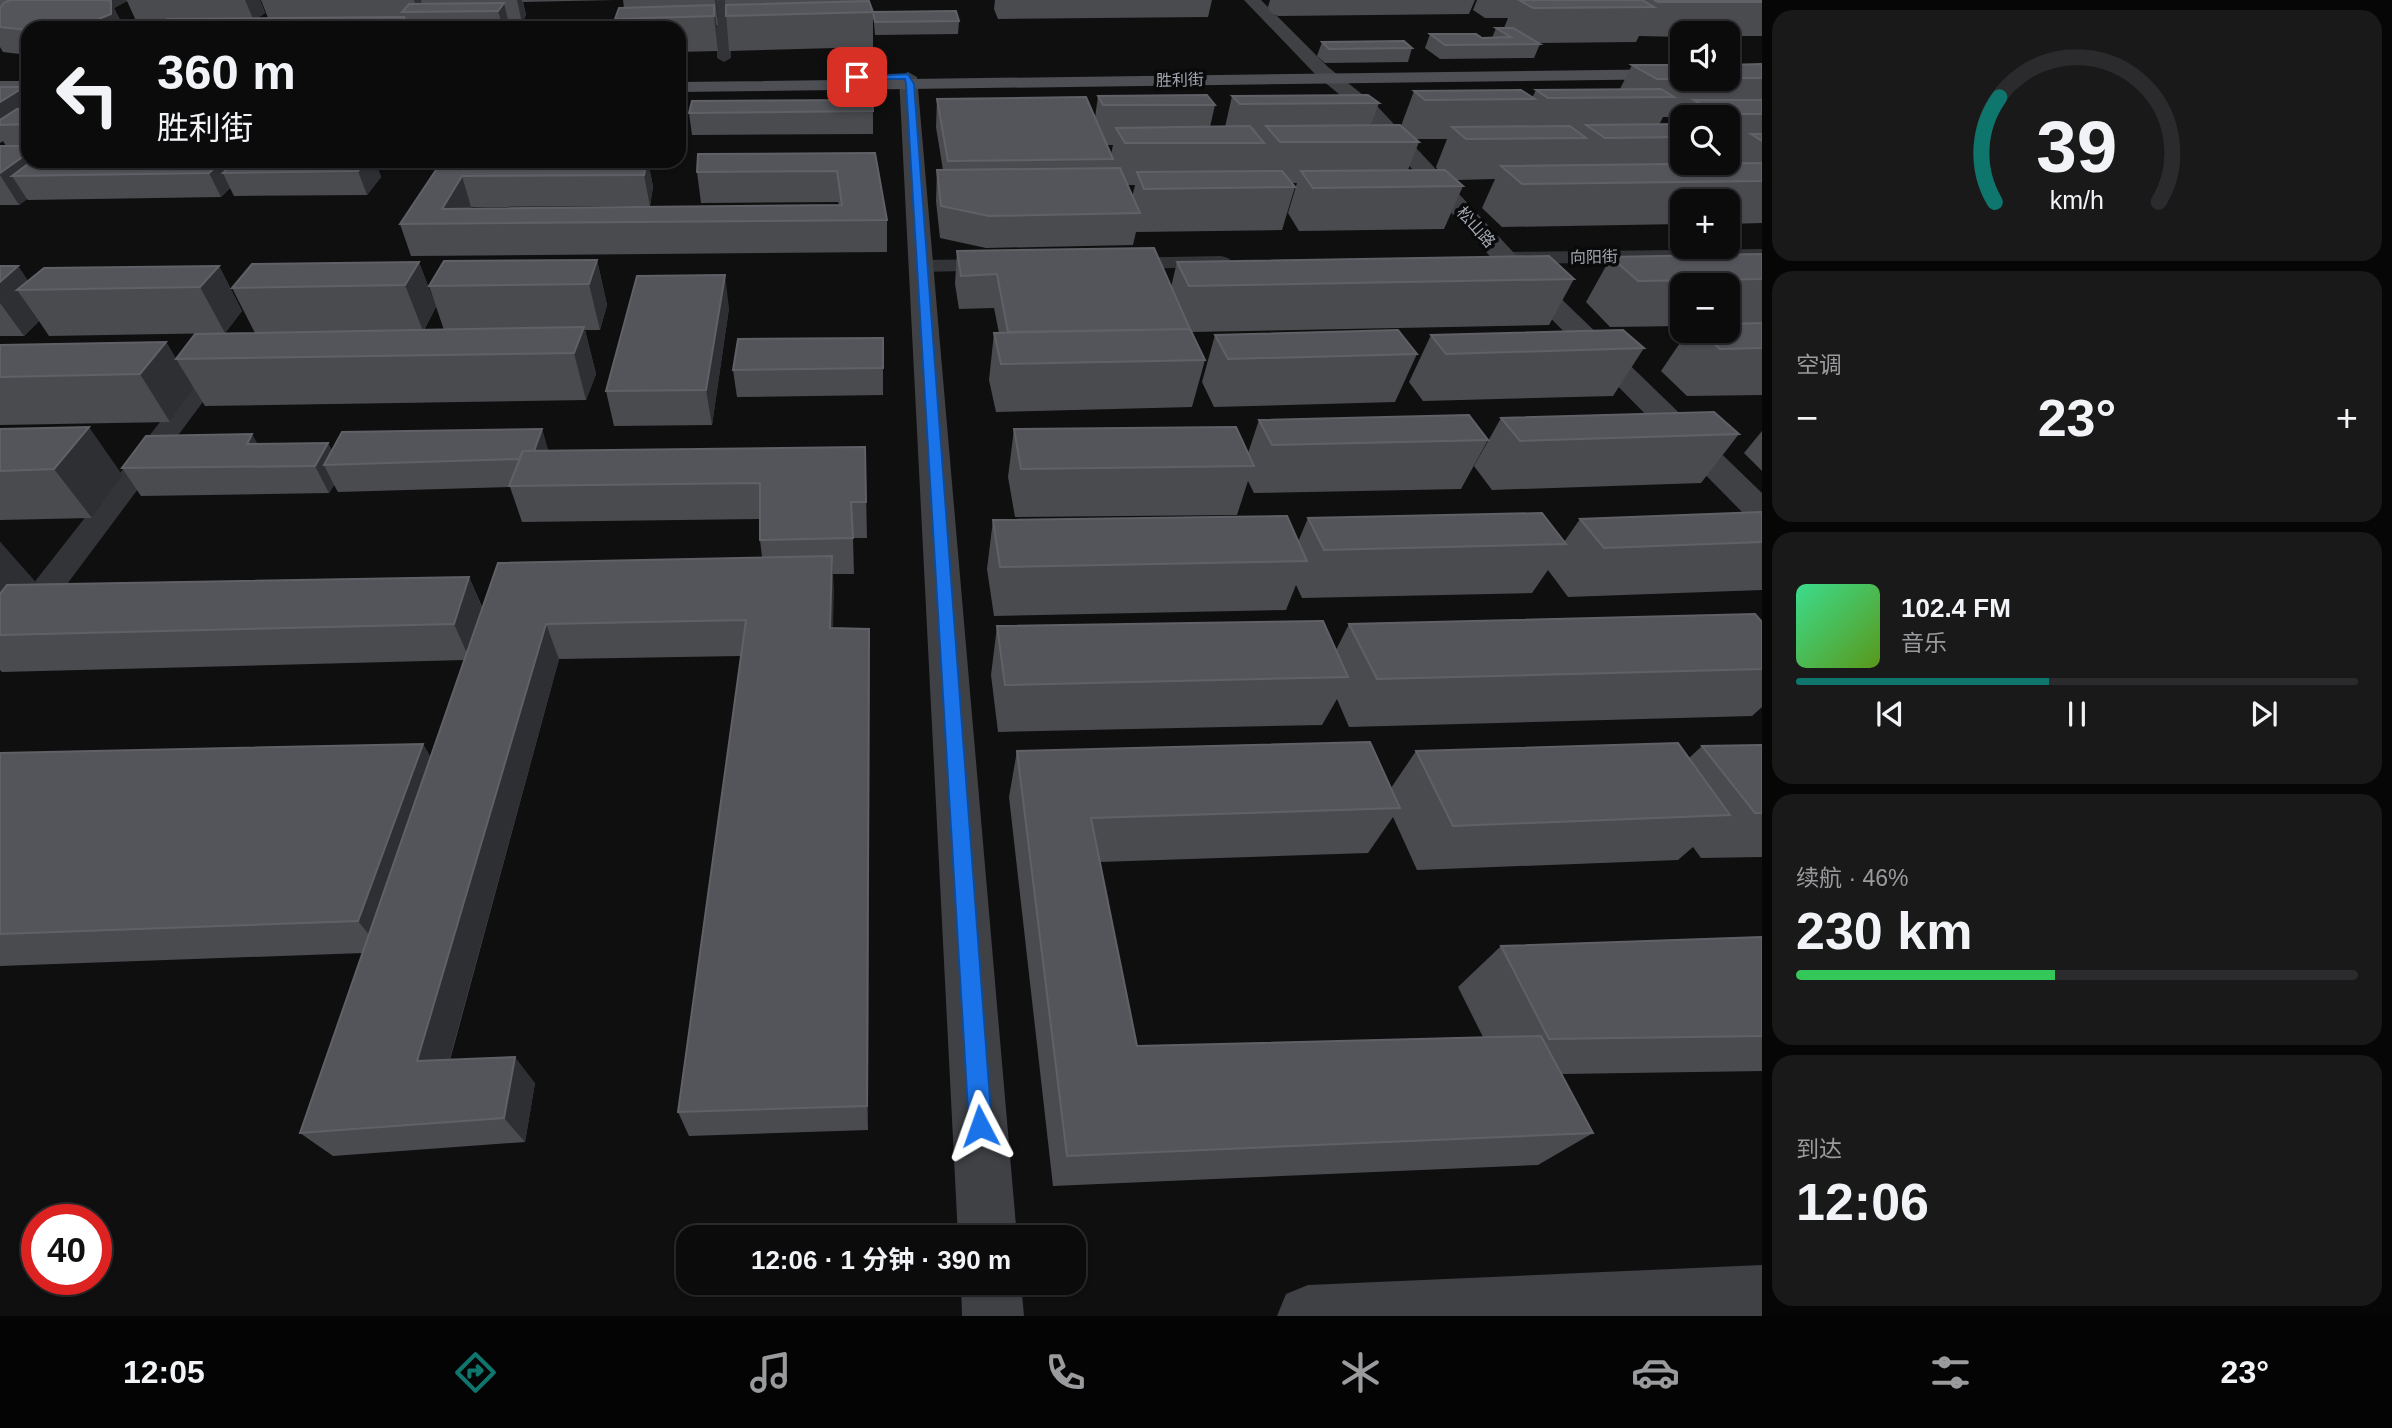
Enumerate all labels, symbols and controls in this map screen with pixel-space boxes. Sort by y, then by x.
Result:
map controls [1670,21,1740,343]
button: sound [1670,21,1740,91]
text: 360 m [157,45,296,99]
pin [827,47,887,107]
icon: left [42,49,133,140]
icon: arrive [838,58,876,96]
street label: 胜利街 [1156,71,1204,89]
button: search [1670,105,1740,175]
text: 39 [2037,106,2117,187]
text: 胜利街 [157,110,253,146]
text: km/h [2050,185,2104,213]
button: + [1670,189,1740,259]
street label: 松山路 [1454,203,1498,251]
street label: 向阳街 [1570,248,1618,266]
button: − [1670,273,1740,343]
text: 空调 [1796,352,1842,378]
text: 23° [2038,389,2116,447]
text: − [1796,397,1818,439]
text: + [2336,397,2358,439]
text: 102.4 FM [1901,593,2011,623]
text: 音乐 [1901,630,1947,656]
icon: previous [1871,695,1909,733]
icon: pause [2058,695,2096,733]
icon: next [2245,695,2283,733]
text: 续航 · 46% [1796,865,1908,891]
text: 230 km [1796,902,1972,960]
position arrow [943,1089,1017,1163]
text: 到达 [1796,1136,1842,1162]
text: 12:06 [1796,1173,1929,1231]
speed limit sign: 40 [21,1204,112,1295]
text: 12:06 · 1 分钟 · 390 m [751,1245,1011,1275]
icon: directions [451,1348,500,1397]
icon: music [746,1348,795,1397]
icon: phone [1041,1348,1090,1397]
icon: climate [1336,1348,1385,1397]
icon: car [1631,1348,1680,1397]
icon: filters [1926,1348,1975,1397]
text: 12:05 [123,1354,205,1390]
text: 23° [2221,1354,2269,1390]

